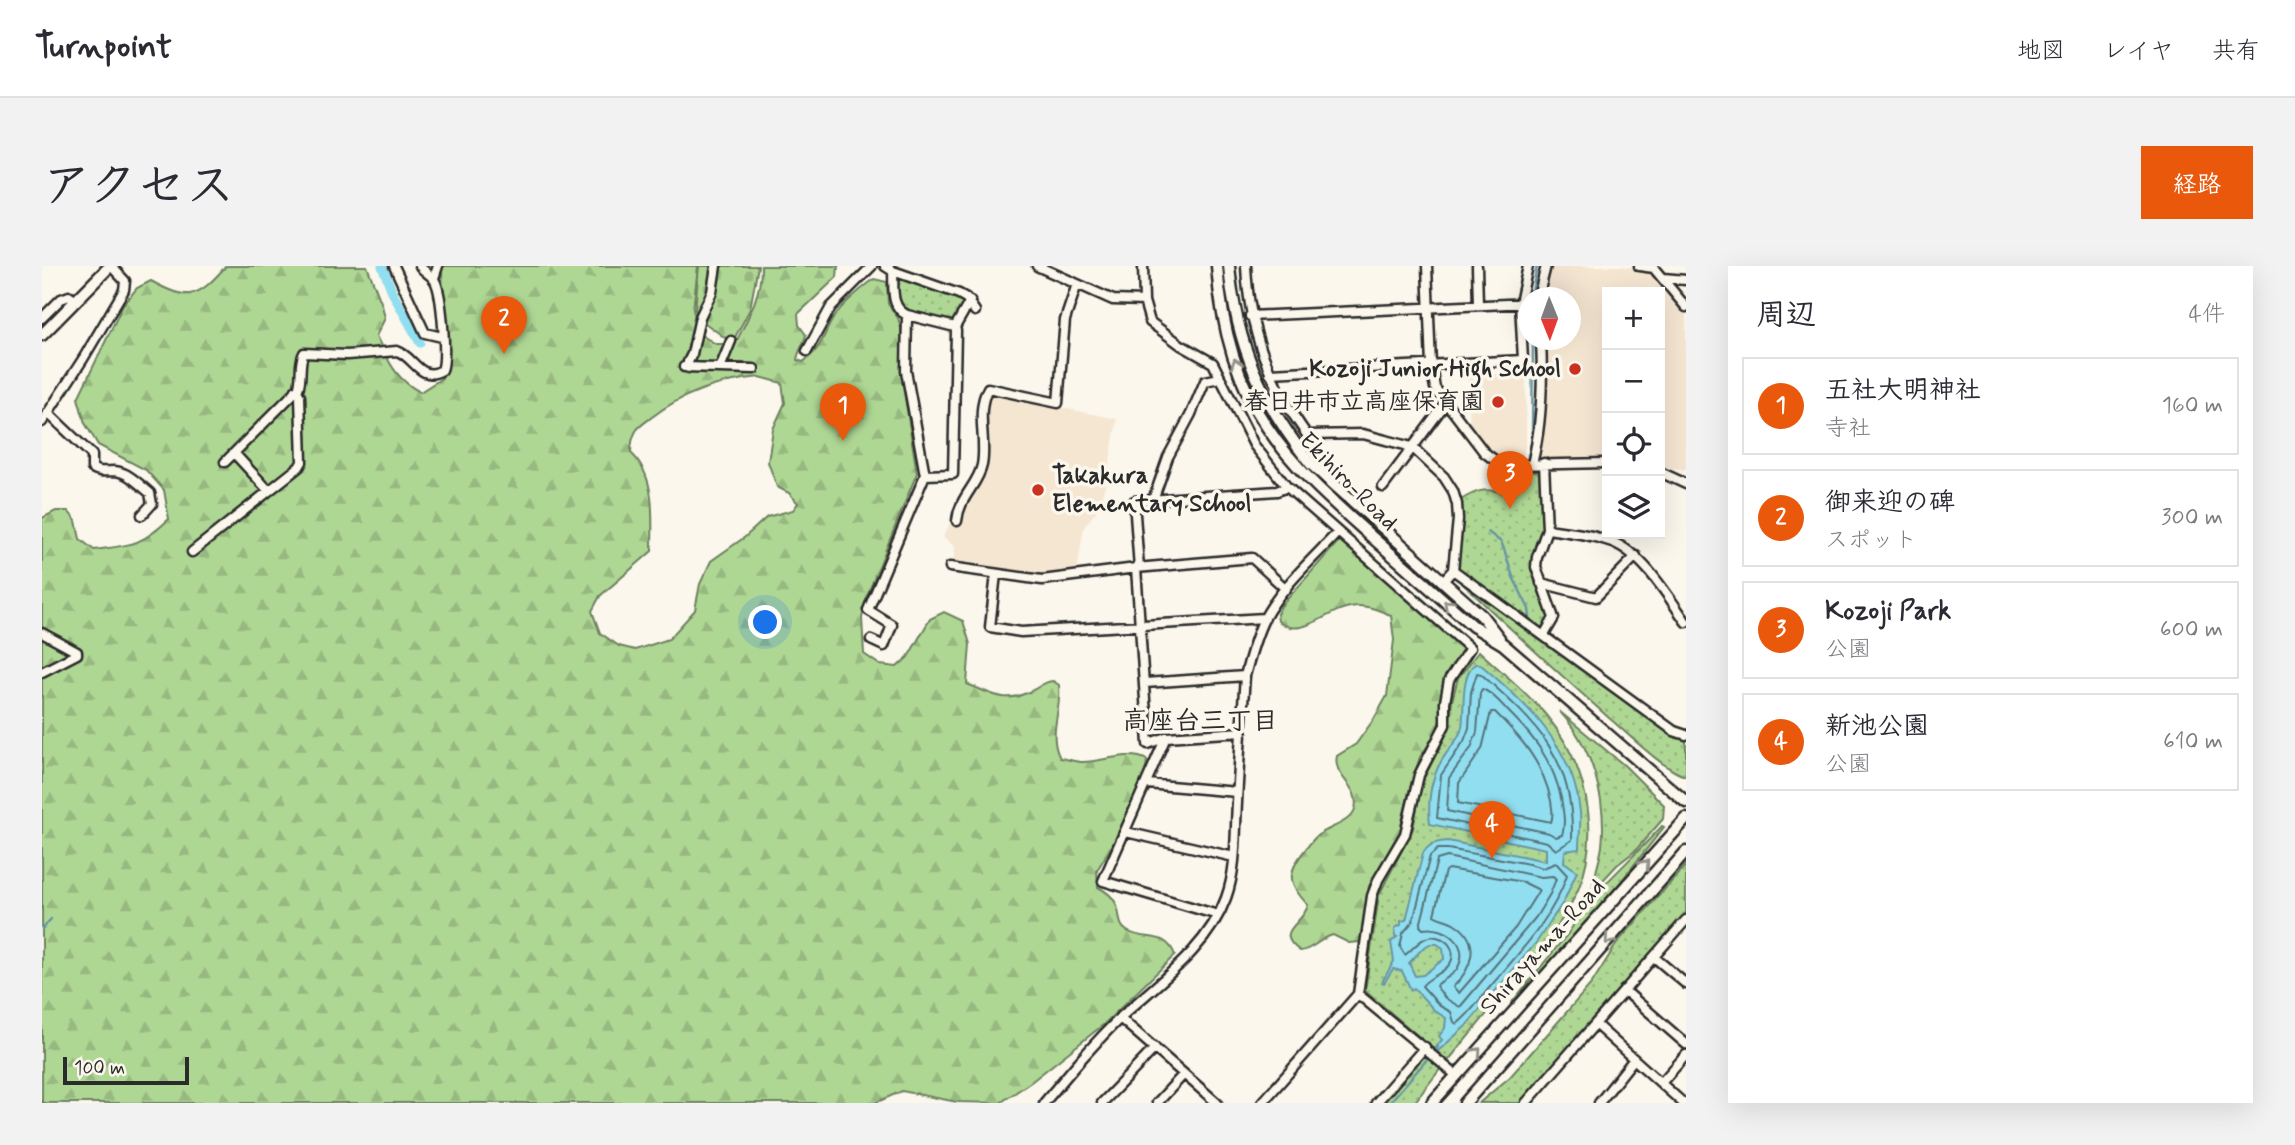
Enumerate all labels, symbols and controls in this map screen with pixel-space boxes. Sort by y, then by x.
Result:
text: Turnpoint [35,26,172,70]
text: 地図 [2017,36,2065,67]
text: レイヤ [2103,36,2174,67]
text: 共有 [2212,36,2260,67]
button: 経路 [2141,146,2253,219]
text: アクセス [42,155,235,220]
north arrow [1518,287,1581,350]
map controls [1602,287,1665,539]
button: + [1602,287,1665,350]
pin: 2 [481,296,527,354]
text: 周辺 [1756,296,1816,335]
text: 4件 [2189,300,2225,330]
button: − [1602,350,1665,413]
place label: Kozoji Junior High School [1309,354,1561,388]
one-way arrow [1230,357,1244,369]
marker: Kozoji Junior High School [1567,361,1583,377]
text: 五社大明神社 [1825,374,1981,408]
pin: 1 [820,383,866,441]
place label: 春日井市立高座保育園 [1244,387,1484,418]
text: 1 [1776,391,1786,421]
text: 160 m [2162,391,2223,421]
marker: 春日井市立高座保育園 [1490,394,1506,410]
button: locate [1602,413,1665,476]
text: 寺社 [1825,414,1871,444]
street label: Ekihiro-Road [1292,426,1404,538]
pin: 3 [1487,451,1533,509]
place label: Takakura Elementary School [1052,461,1252,520]
button: layers [1602,476,1665,539]
marker: Takakura Elementary School [1030,482,1046,498]
text: 御来迎の碑 [1825,486,1955,520]
text: 2 [1775,503,1787,533]
text: 300 m [2161,503,2223,533]
text: スポット [1825,526,1917,556]
text: Kozoji Park [1825,595,1951,629]
one-way arrow [1443,600,1456,612]
your location [748,605,782,639]
text: 3 [1776,615,1786,645]
text: 600 m [2160,615,2223,645]
text: 公園 [1825,635,1871,665]
district label: 高座台三丁目 [1122,705,1278,739]
text: 新池公園 [1825,710,1929,744]
text: 4 [1774,727,1788,757]
text: 610 m [2163,727,2223,757]
text: 公園 [1825,750,1871,780]
pin: 4 [1469,801,1515,859]
one-way arrow [1637,859,1649,872]
street label: Shirayama-Road [1474,872,1612,1022]
one-way arrow [1605,932,1617,945]
one-way arrow [1469,1047,1481,1060]
scale bar [63,1054,189,1086]
text: 100 m [74,1056,125,1081]

